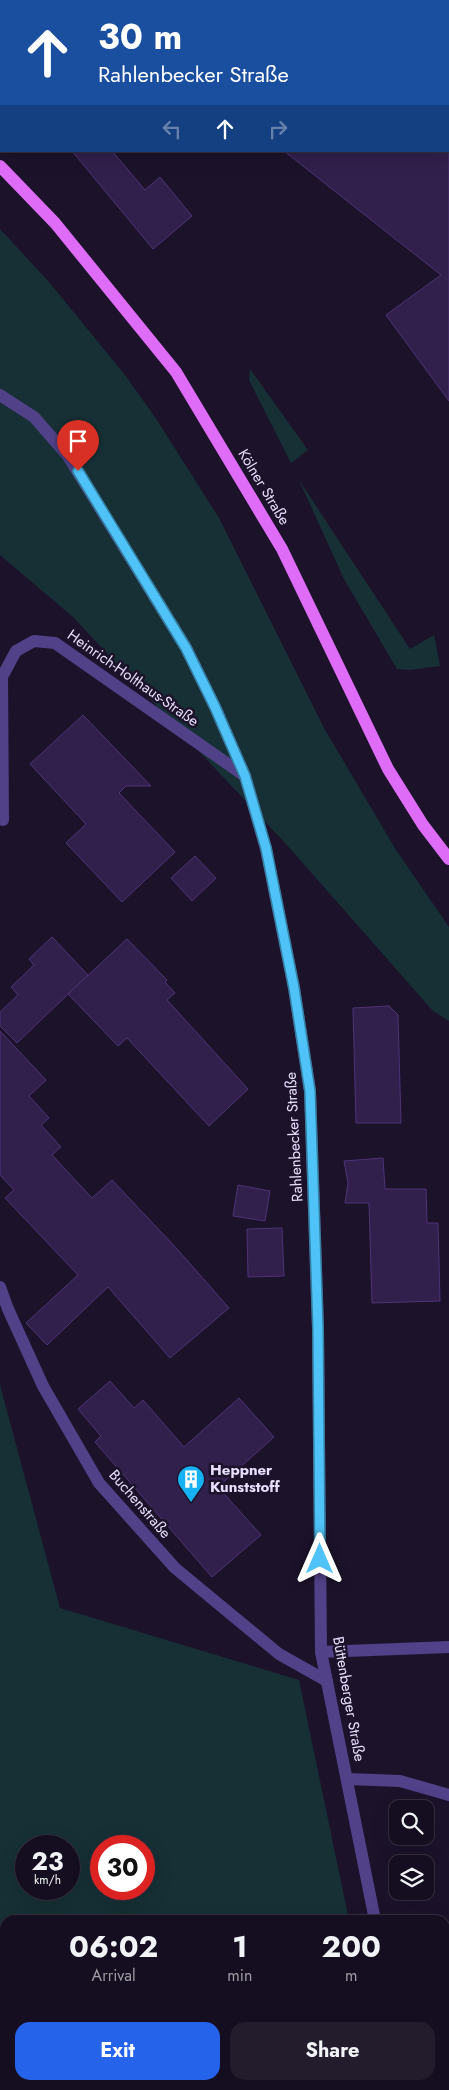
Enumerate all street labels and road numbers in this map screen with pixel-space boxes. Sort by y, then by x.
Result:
street label: Kölner Straße [233,445,296,529]
street label: Heinrich-Holthaus-Straße [63,624,203,732]
street label: Rahlenbecker Straße [280,1071,308,1203]
street label: Buchenstraße [104,1465,176,1544]
street label: Büttenberger Straße [327,1635,371,1763]

